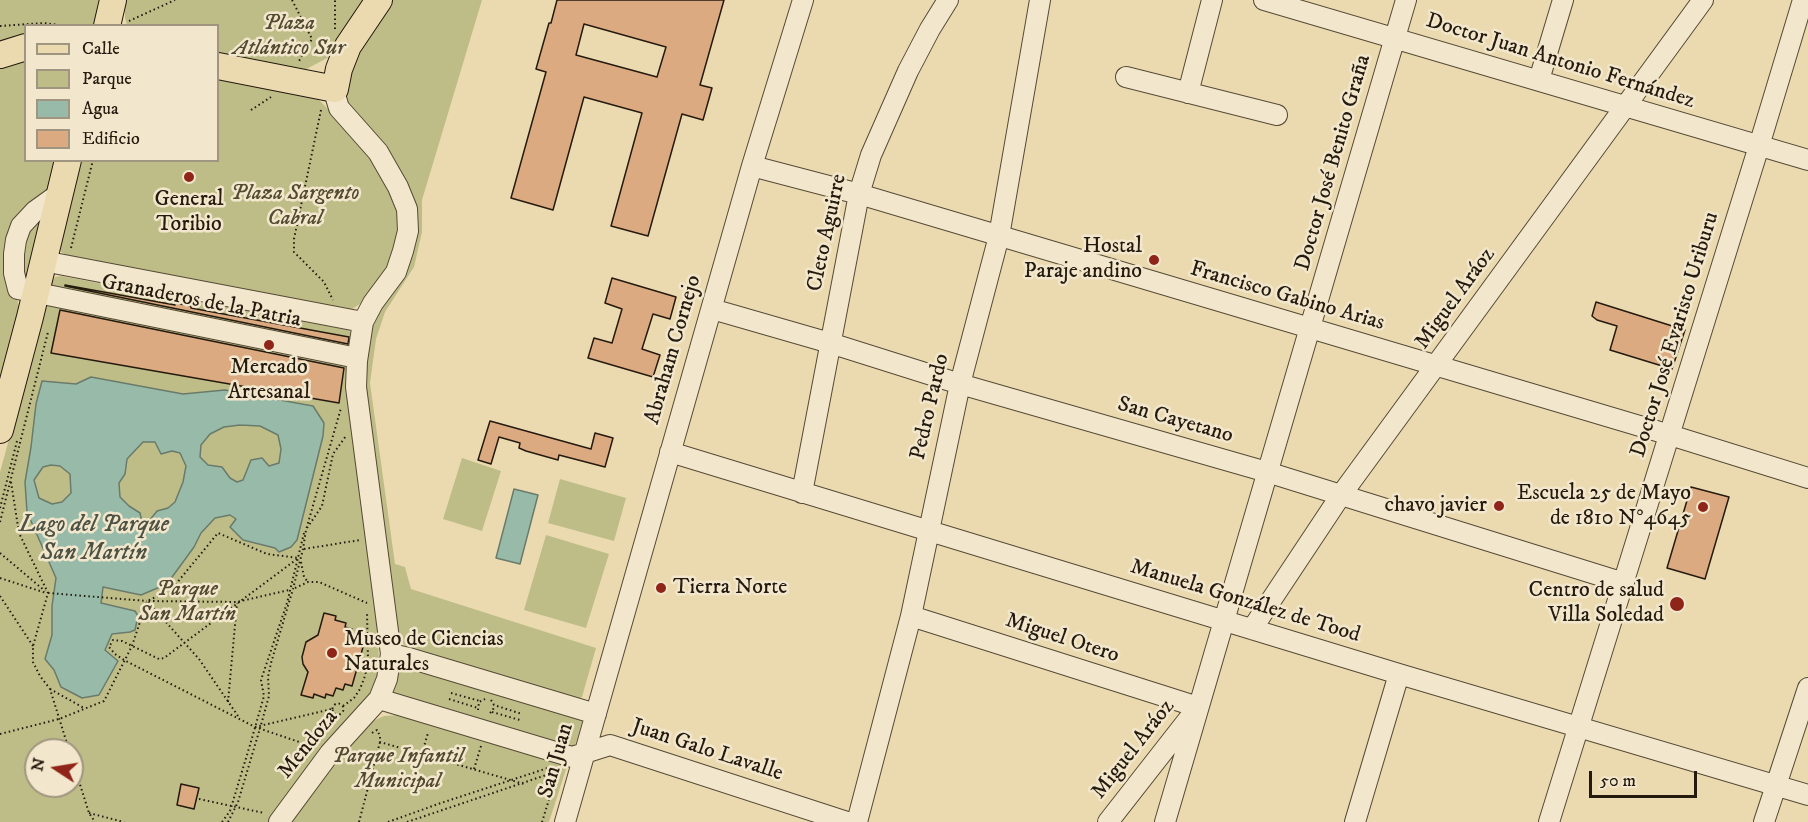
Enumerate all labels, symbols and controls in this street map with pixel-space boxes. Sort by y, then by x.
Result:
street label: Doctor Juan Antonio Fernández [1422,9,1698,115]
park label: Plaza Atlántico Sur [233,11,345,62]
legend [24,24,219,162]
text: Calle [82,38,120,60]
street label: Doctor José Benito Graña [1290,52,1378,274]
text: Parque [82,68,132,90]
text: Agua [82,98,119,120]
text: Edificio [82,128,140,150]
marker: General Toribio [182,170,196,184]
street label: Cleto Aguirre [803,172,853,294]
park label: Plaza Sargento Cabral [231,181,359,232]
place label: General Toribio [154,187,224,238]
street label: Doctor José Evaristo Uriburu [1626,209,1726,461]
place label: Hostal Paraje andino [1024,234,1142,286]
street label: Miguel Aráoz [1410,243,1502,355]
marker: Hostal Paraje andino [1147,253,1161,267]
street label: Francisco Gabino Arias [1187,257,1387,337]
street label: Granaderos de la Patria [99,270,303,334]
street label: Abraham Cornejo [640,272,708,428]
marker: Mercado Artesanal [262,338,276,352]
street label: Pedro Pardo [906,351,956,463]
place label: Mercado Artesanal [228,355,310,406]
street label: San Cayetano [1114,392,1236,450]
place label: Escuela 25 de Mayo de 1810 N°4645 [1517,481,1691,532]
place label: chavo javier [1384,493,1487,519]
marker: chavo javier [1492,499,1506,513]
marker: Escuela 25 de Mayo de 1810 N°4645 [1696,500,1710,514]
water label: Lago del Parque San Martín [19,512,169,568]
street label: Manuela González de Tood [1127,554,1363,650]
place label: Tierra Norte [673,575,787,601]
park label: Parque San Martín [138,577,236,628]
place label: Centro de salud Villa Soledad [1529,578,1664,630]
marker: Tierra Norte [654,581,668,595]
marker: Centro de salud Villa Soledad [1668,595,1686,613]
street label: Miguel Otero [1002,608,1122,670]
place label: Museo de Ciencias Naturales [344,627,504,678]
marker: Museo de Ciencias Naturales [325,646,339,660]
street label: Miguel Aráoz [1087,695,1181,805]
street label: Mendoza [273,705,345,785]
street label: Juan Galo Lavalle [628,714,786,788]
street label: San Juan [534,720,580,802]
north arrow [24,738,84,798]
park label: Parque Infantil Municipal [332,744,464,796]
text: N [27,756,49,773]
scale bar [1592,759,1700,797]
text: 50 m [1600,770,1636,792]

